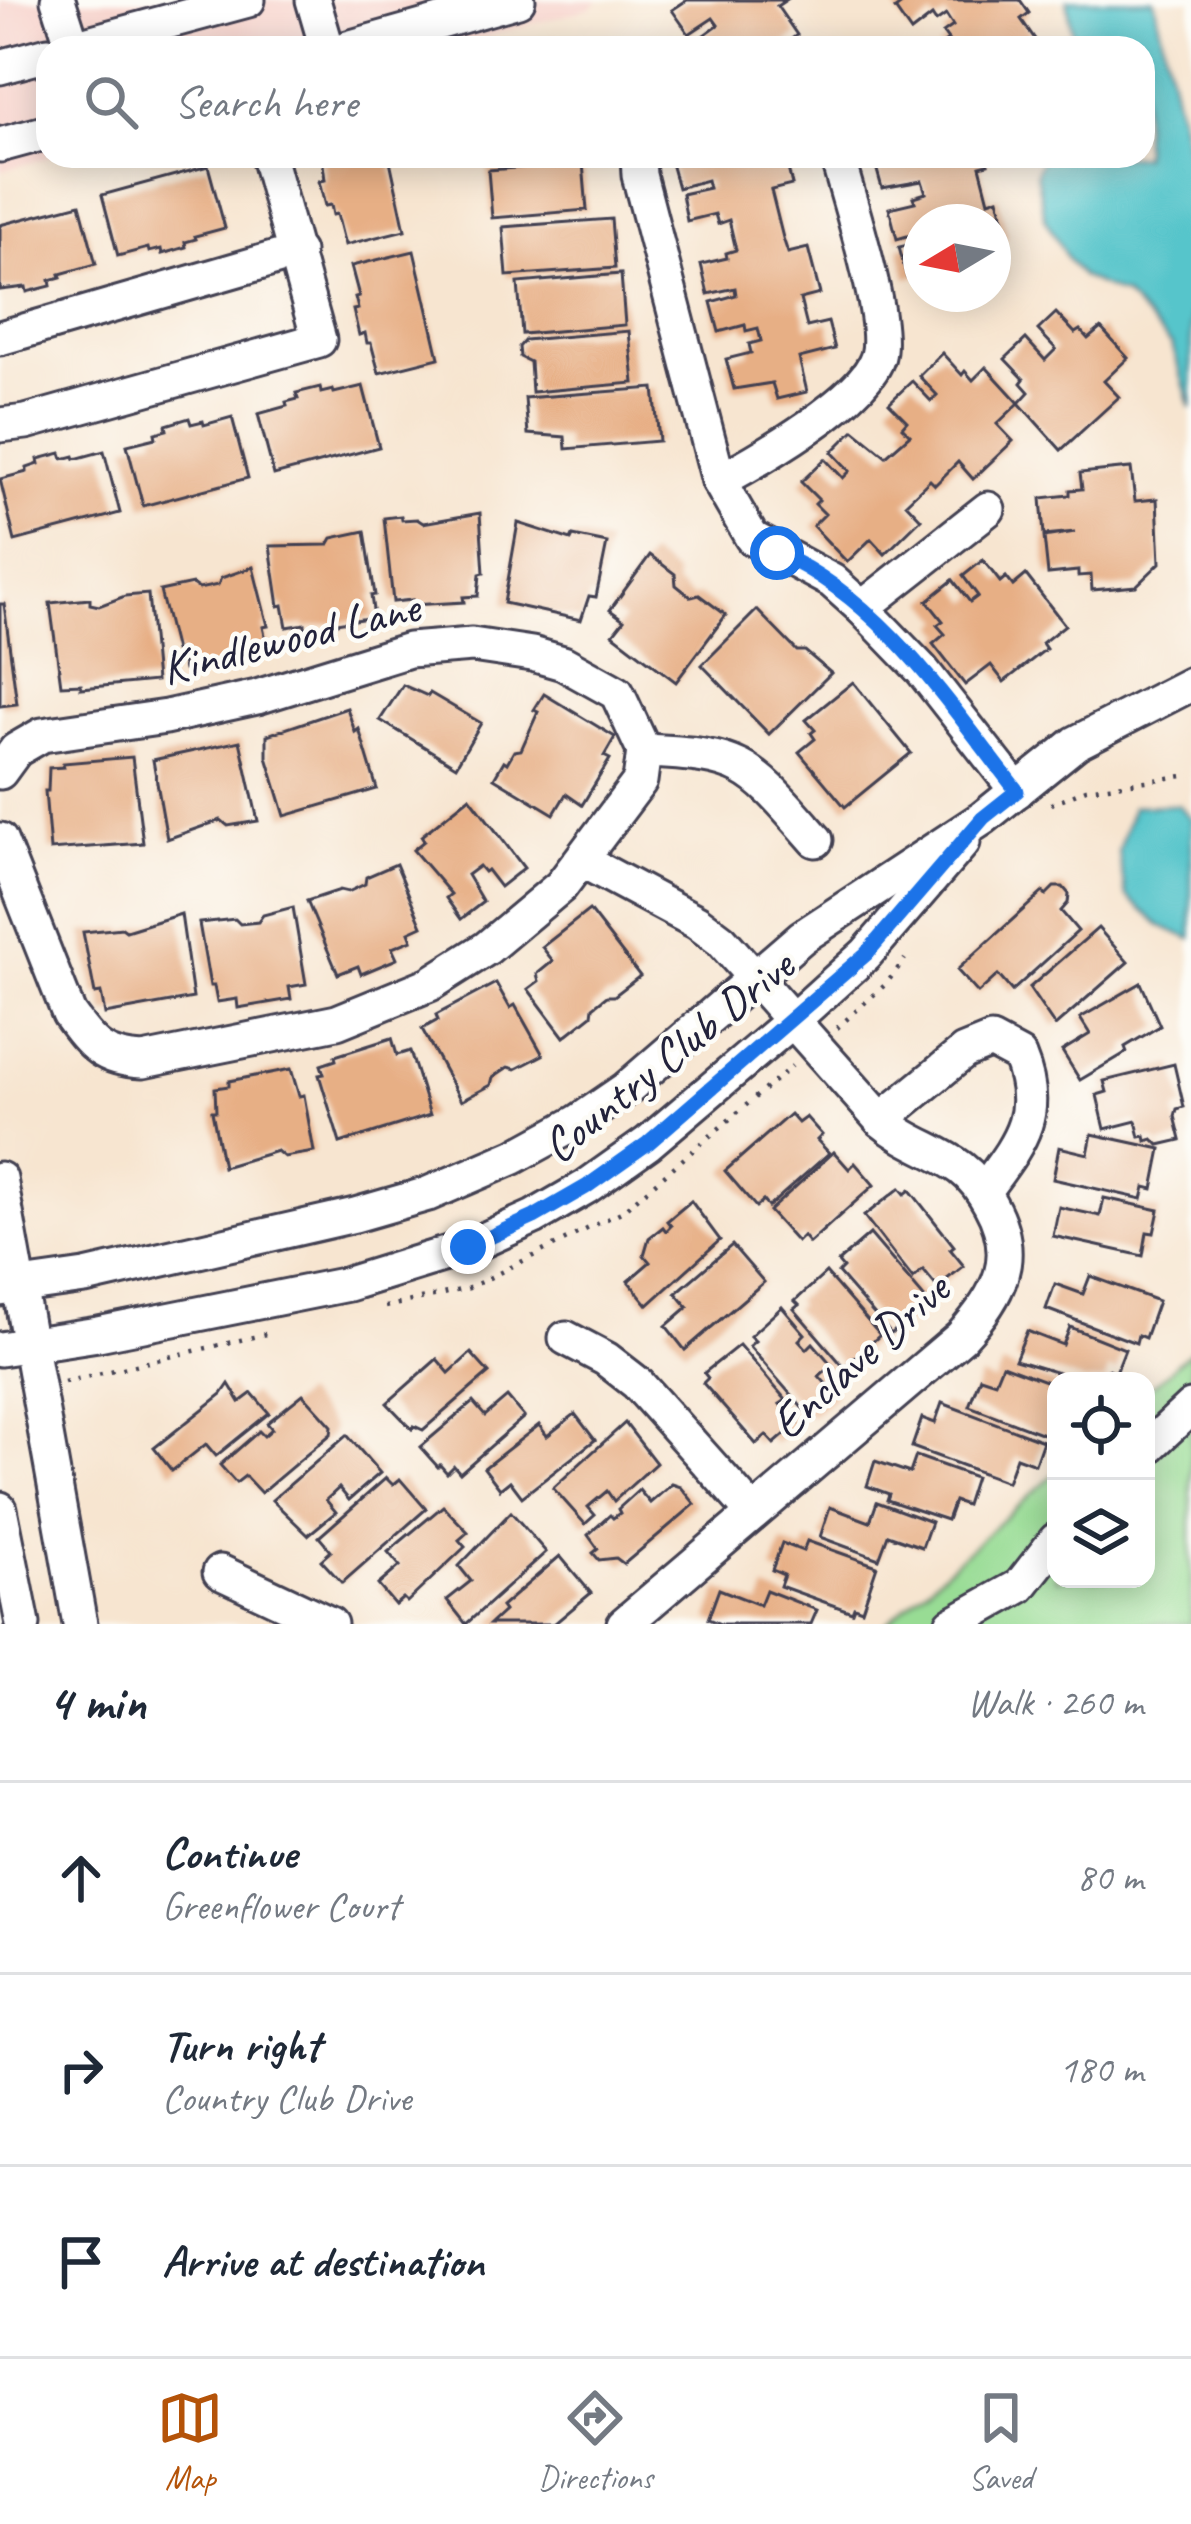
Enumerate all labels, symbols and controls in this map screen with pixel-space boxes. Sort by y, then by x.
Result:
search box [36,36,1155,168]
icon: search [78,69,144,135]
text: Search here [174,74,357,131]
north arrow [903,204,1011,312]
route start [750,526,804,580]
street label: Kindlewood Lane [155,575,429,698]
street label: Country Club Drive [530,934,808,1176]
route end [441,1220,495,1274]
street label: Enclave Drive [758,1257,964,1452]
map controls [1047,1372,1155,1588]
button: locate [1047,1372,1155,1480]
button: layers [1047,1480,1155,1588]
text: 4 min [48,1670,146,1734]
text: Walk · 260 m [967,1678,1143,1727]
text: Continue [162,1825,296,1882]
icon: ahead [48,1845,114,1911]
text: 80 m [1077,1853,1143,1902]
text: Greenflower Court [162,1882,400,1931]
text: Turn right [162,2017,320,2074]
icon: right [48,2037,114,2103]
text: 180 m [1059,2045,1143,2094]
text: Country Club Drive [162,2074,411,2123]
icon: arrive [48,2229,114,2295]
text: Arrive at destination [162,2233,484,2290]
tab: Map [157,2385,223,2499]
tab: Directions [538,2385,653,2499]
tab: Saved [968,2385,1034,2499]

